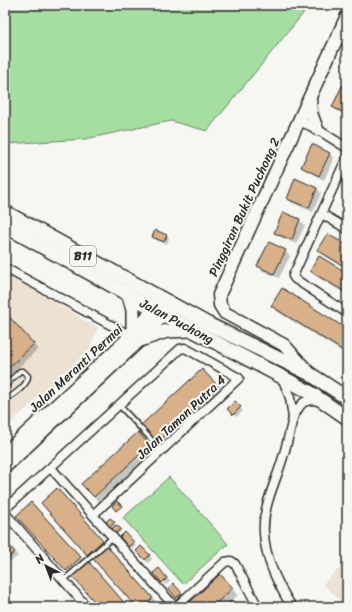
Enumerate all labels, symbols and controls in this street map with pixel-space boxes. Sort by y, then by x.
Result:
street label: Pinggiran Bukit Puchong 2 [202,133,287,280]
road number: B11 [70,246,96,266]
street label: Jalan Puchong [135,291,219,350]
street label: Jalan Meranti Permai [23,318,129,419]
street label: Jalan Taman Putra 4 [130,369,231,466]
north arrow [26,546,66,586]
text: N [30,549,49,569]

